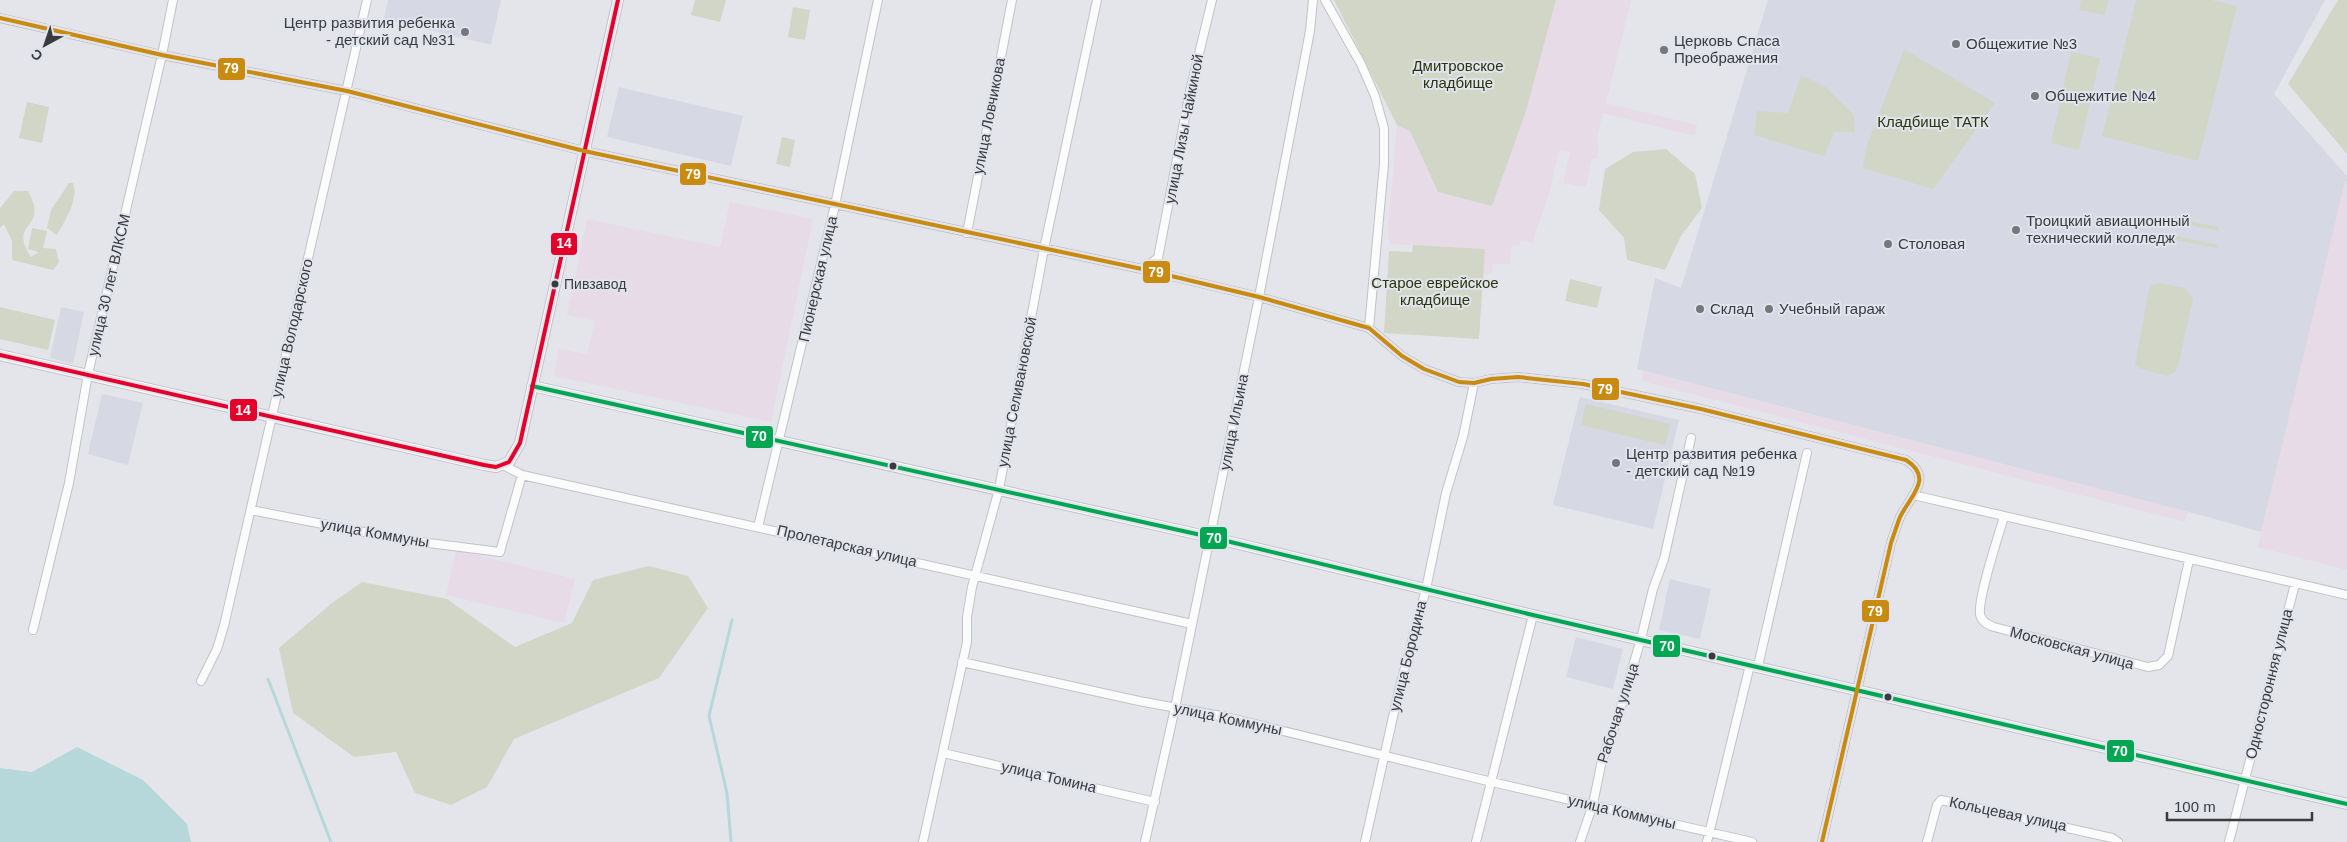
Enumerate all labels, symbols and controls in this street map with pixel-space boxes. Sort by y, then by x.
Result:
place label: Центр развития ребенка - детский сад №31 [284,14,456,48]
north arrow [20,20,70,70]
marker: Центр развития ребенка - детский сад №31 [459,26,471,38]
place label: Церковь Спаса Преображения [1674,32,1781,66]
place label: Общежитие №3 [1966,35,2077,52]
marker: Общежитие №3 [1950,38,1962,50]
marker: Церковь Спаса Преображения [1658,44,1670,56]
text: С [28,46,46,64]
street label: улица Лизы Чайкиной [1161,53,1206,205]
street label: улица Ловчикова [969,56,1008,176]
line badge: 79 [217,57,246,81]
park label: Дмитровское кладбище [1412,57,1504,91]
text: 79 [223,60,239,76]
place label: Общежитие №4 [2045,87,2156,104]
marker: Общежитие №4 [2029,90,2041,102]
park label: Кладбище ТАТК [1877,113,1989,130]
line badge: 79 [679,162,707,186]
text: 79 [685,166,701,182]
street label: улица 30 лет ВЛКСМ [84,212,133,358]
place label: Троицкий авиационный технический колледж [2026,212,2190,246]
street label: Пионерская улица [795,214,840,344]
marker: Троицкий авиационный технический колледж [2010,224,2022,236]
line badge: 14 [550,232,578,256]
text: 14 [556,235,572,251]
place label: Столовая [1898,235,1965,252]
marker: Столовая [1882,238,1894,250]
street label: улица Володарского [267,257,316,399]
line badge: 79 [1142,260,1171,284]
text: 79 [1148,264,1164,280]
park label: Старое еврейское кладбище [1371,274,1499,308]
place label: Пивзавод [564,276,626,292]
marker: Пивзавод [550,279,560,289]
place label: Склад [1710,300,1754,317]
place label: Учебный гараж [1779,300,1885,317]
marker: Склад [1694,303,1706,315]
marker: Учебный гараж [1763,303,1775,315]
street label: улица Селивановской [994,315,1039,468]
street label: улица Ильина [1216,372,1251,472]
line badge: 79 [1591,377,1620,401]
text: 79 [1597,381,1613,397]
line badge: 14 [229,398,258,422]
text: 14 [235,402,251,418]
line badge: 70 [745,425,774,449]
text: 70 [751,428,767,444]
place label: Центр развития ребенка - детский сад №19 [1626,445,1798,479]
marker: Центр развития ребенка - детский сад №19 [1610,457,1622,469]
unlabelled marker [888,461,898,471]
street label: улица Коммуны [320,515,431,550]
street label: Пролетарская улица [775,521,920,570]
line badge: 70 [1199,526,1228,550]
text: 70 [1206,530,1222,546]
street label: улица Бородина [1386,598,1430,713]
line badge: 79 [1861,599,1890,623]
text: 79 [1867,603,1883,619]
street label: Односторонняя улица [2242,606,2296,761]
street label: Московская улица [2008,623,2137,672]
line badge: 70 [1652,634,1681,658]
text: 70 [1659,638,1675,654]
unlabelled marker [1707,651,1717,661]
street label: Рабочая улица [1593,660,1642,765]
unlabelled marker [1883,692,1893,702]
street label: улица Коммуны [1173,699,1284,738]
line badge: 70 [2106,739,2135,763]
text: 70 [2112,743,2128,759]
street label: улица Томина [1000,757,1099,796]
scale bar [2167,790,2312,822]
street label: улица Коммуны [1567,791,1678,832]
street label: Кольцевая улица [1948,793,2069,834]
text: 100 m [2174,798,2216,815]

